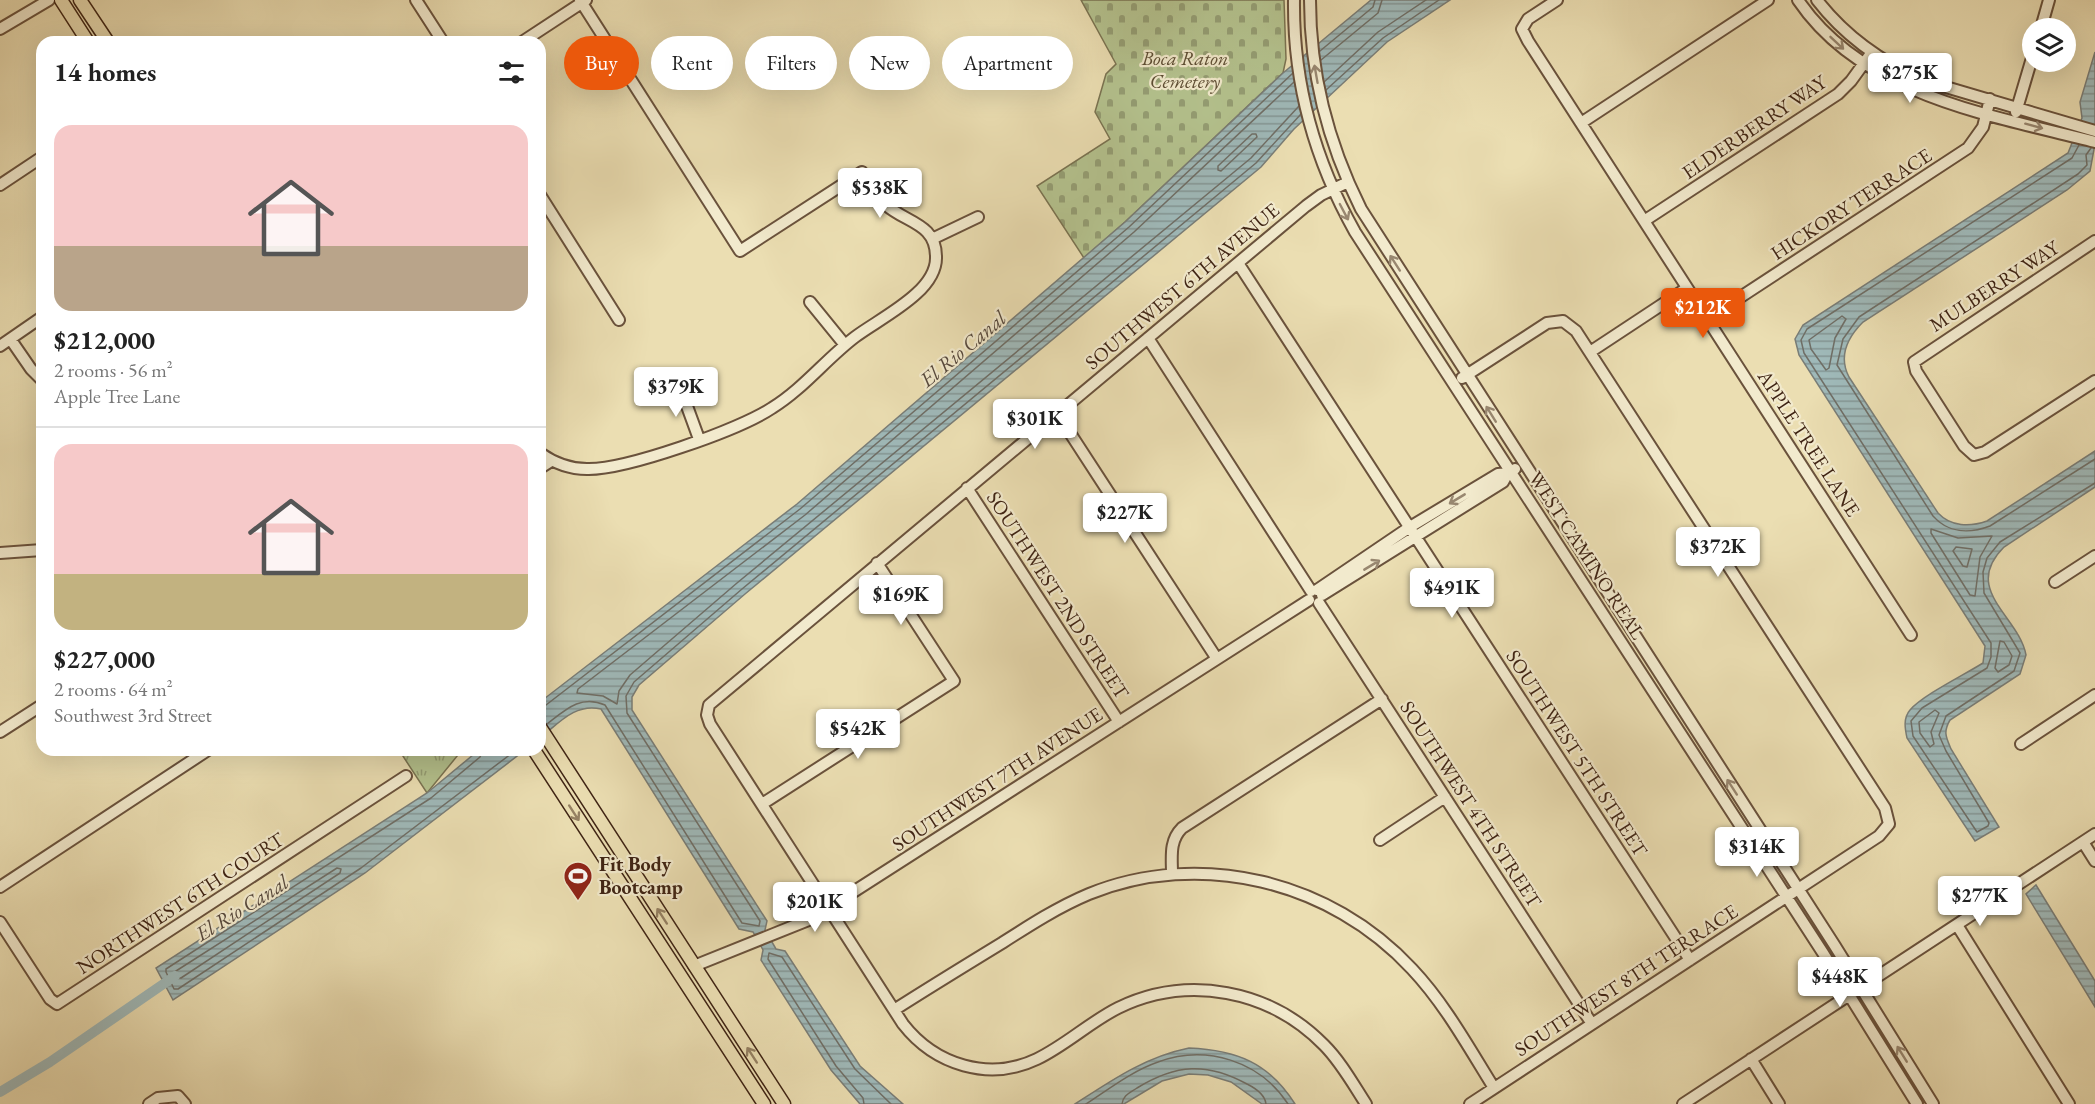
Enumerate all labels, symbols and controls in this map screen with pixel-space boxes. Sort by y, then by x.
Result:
map controls [2022,18,2076,72]
button: layers [2022,18,2076,72]
chip: Buy [564,36,639,90]
chip: Rent [651,36,733,90]
chip: Filters [745,36,837,90]
chip: New [849,36,930,90]
chip: Apartment [942,36,1073,90]
one-way arrow [1829,36,1844,50]
park label: Boca Raton Cemetery [1141,45,1228,94]
pin: $275K [1868,53,1952,104]
text: 14 homes [54,55,156,89]
icon: filters [495,56,528,89]
text: $275K [1882,59,1938,85]
one-way arrow [1310,65,1321,84]
street label: ELDERBERRY WAY [1677,68,1832,185]
one-way arrow [2024,121,2043,132]
street label: HICKORY TERRACE [1765,142,1937,266]
icon: home [237,164,345,272]
pin: $538K [838,168,922,219]
text: $538K [852,174,908,200]
street label: SOUTHWEST 6TH AVENUE [1079,197,1285,375]
one-way arrow [1339,202,1350,220]
street label: MULBERRY WAY [1924,234,2065,338]
one-way arrow [1389,255,1401,272]
pin: $212K [1661,288,1745,339]
text: $212K [1675,294,1731,320]
water label: El Rio Canal [913,304,1012,393]
text: $212,000 [54,323,155,357]
text: 2 rooms · 56 m² [54,357,173,383]
street label: APPLE TREE LANE [1751,364,1866,521]
pin: $379K [634,367,718,418]
text: $379K [648,373,704,399]
text: Apple Tree Lane [54,383,180,409]
pin: $301K [993,399,1077,450]
text: $301K [1007,405,1063,431]
one-way arrow [1485,406,1497,423]
street label: WEST CAMINO REAL [1523,466,1651,644]
icon: home [237,483,345,591]
street label: SOUTHWEST 2ND STREET [981,486,1135,704]
pin: $227K [1083,493,1167,544]
one-way arrow [1449,493,1466,505]
text: $227K [1097,499,1153,525]
pin: $372K [1676,527,1760,578]
text: $372K [1690,533,1746,559]
one-way arrow [1363,558,1380,570]
pin: $491K [1410,568,1494,619]
text: $491K [1424,574,1480,600]
pin: $169K [859,575,943,626]
text: $169K [873,581,929,607]
text: $227,000 [54,642,155,676]
street label: SOUTHWEST 5TH STREET [1500,645,1654,862]
text: 2 rooms · 64 m² [54,676,173,702]
street label: SOUTHWEST 4TH STREET [1394,696,1548,913]
street label: SOUTHWEST 7TH AVENUE [887,701,1107,857]
text: Southwest 3rd Street [54,702,212,728]
pin: $542K [816,709,900,760]
text: $542K [830,715,886,741]
one-way arrow [1726,779,1738,796]
one-way arrow [568,804,580,820]
street label: NORTHWEST 6TH COURT [71,826,289,980]
pin: $314K [1715,827,1799,878]
text: $314K [1729,833,1785,859]
place label: Fit Body Bootcamp [599,851,683,900]
sports icon: Fit Body Bootcamp [562,860,594,902]
water label: El Rio Canal [189,868,294,947]
pin: $277K [1938,876,2022,927]
pin: $201K [773,882,857,933]
text: $277K [1952,882,2008,908]
text: $201K [787,888,843,914]
street label: SOUTHWEST 8TH TERRACE [1509,898,1743,1062]
one-way arrow [656,909,668,925]
pin: $448K [1798,957,1882,1008]
text: $448K [1812,963,1868,989]
one-way arrow [746,1047,758,1064]
one-way arrow [1896,1047,1908,1063]

